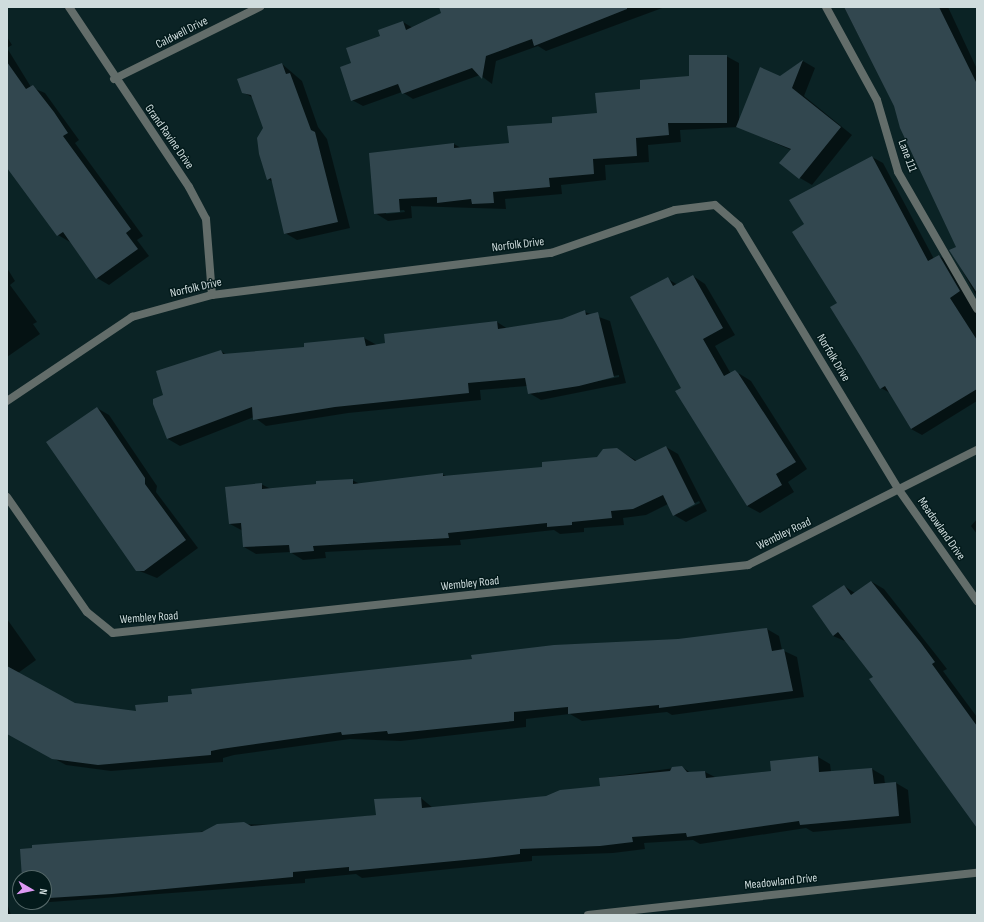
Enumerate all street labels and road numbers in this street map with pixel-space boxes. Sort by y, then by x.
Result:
street label: Caldwell Drive [154,14,210,52]
street label: Grand Ravine Drive [141,102,197,172]
street label: Lane 111 [895,138,919,174]
street label: Norfolk Drive [491,235,545,255]
street label: Norfolk Drive [169,275,223,301]
street label: Norfolk Drive [813,332,853,384]
street label: Meadowland Drive [914,495,968,563]
street label: Wembley Road [755,515,813,553]
street label: Wembley Road [440,574,500,594]
street label: Wembley Road [119,609,179,627]
street label: Meadowland Drive [744,871,818,893]

